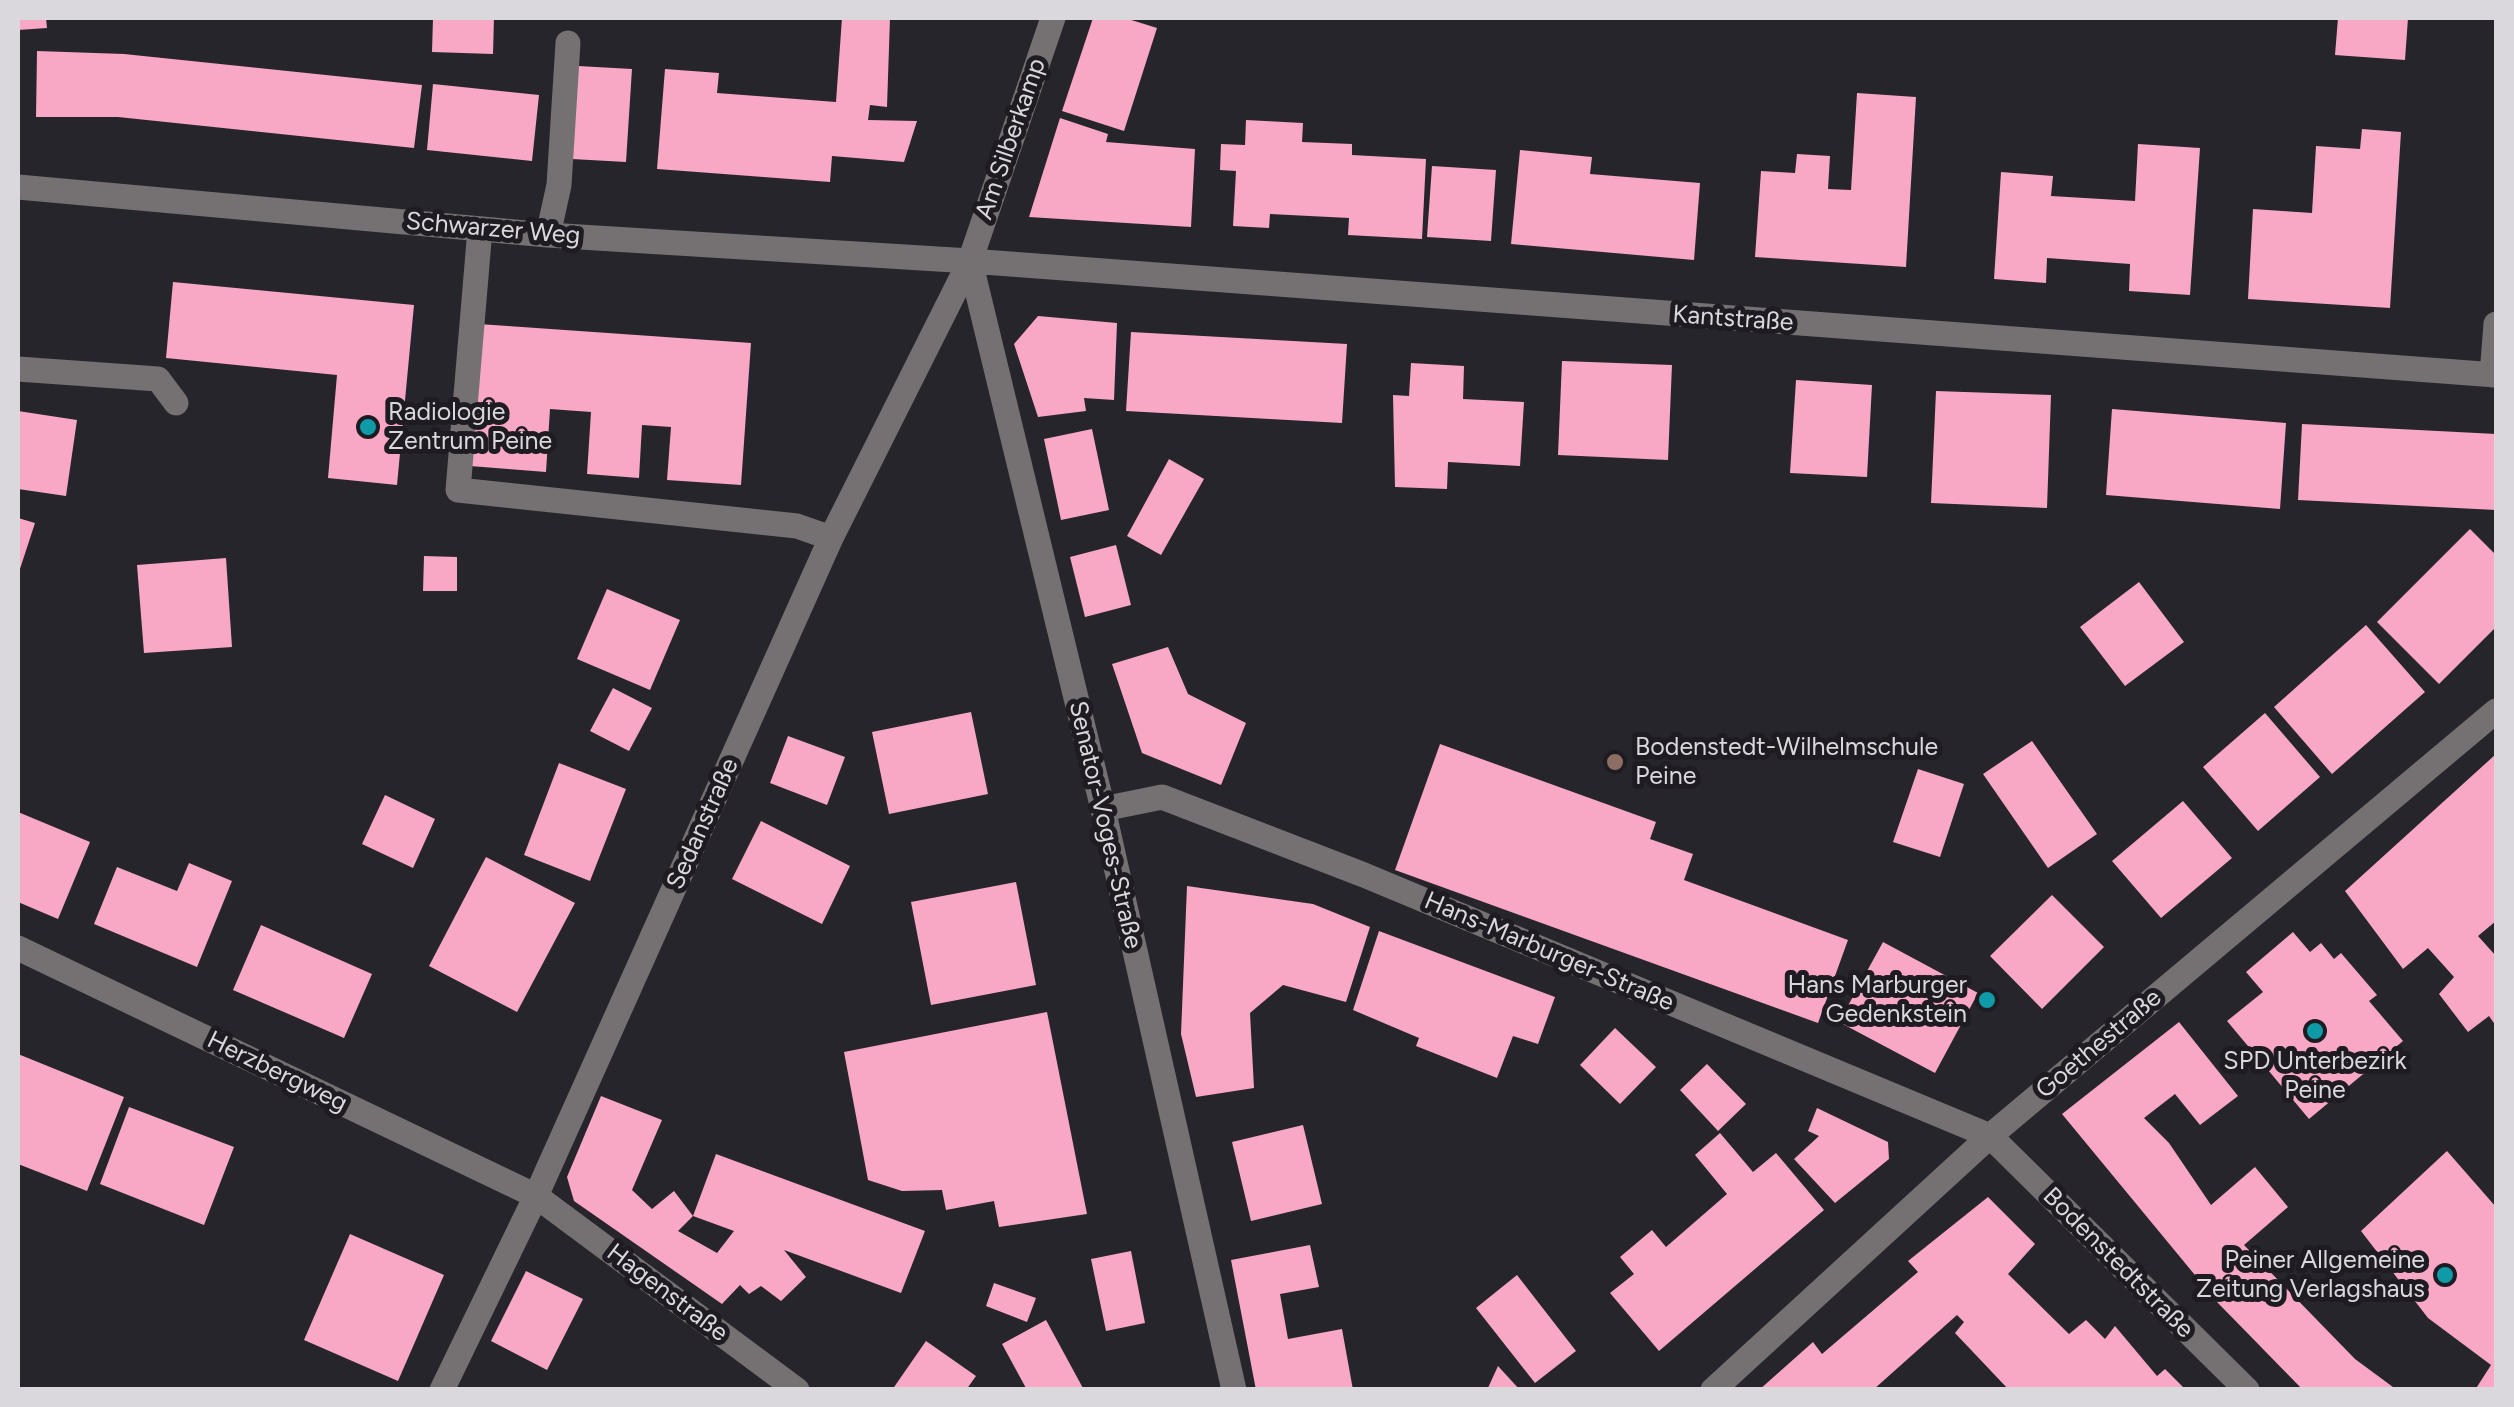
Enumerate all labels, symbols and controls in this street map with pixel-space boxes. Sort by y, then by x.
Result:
street label: Am Silberkamp [969,54,1053,224]
street label: Schwarzer Weg [405,206,581,252]
street label: Kantstraße [1671,300,1795,338]
place label: Radiologie Zentrum Peine [388,398,552,457]
marker: Radiologie Zentrum Peine [357,416,379,438]
street label: Senator-Voges-Straße [1062,698,1148,952]
place label: Bodenstedt-Wilhelmschule Peine [1635,733,1938,792]
marker: Bodenstedt-Wilhelmschule Peine [1604,751,1626,773]
street label: Sedanstraße [661,754,745,894]
street label: Hans-Marburger-Straße [1420,886,1678,1018]
place label: Hans Marburger Gedenkstein [1788,971,1967,1030]
street label: Goethestraße [2030,983,2168,1105]
marker: Hans Marburger Gedenkstein [1976,989,1998,1011]
marker: SPD Unterbezirk Peine [2304,1020,2326,1042]
street label: Herzbergweg [202,1025,352,1119]
place label: SPD Unterbezirk Peine [2223,1047,2407,1106]
street label: Bodenstedtstraße [2036,1181,2200,1345]
street label: Hagenstraße [601,1238,733,1348]
place label: Peiner Allgemeine Zeitung Verlagshaus [2196,1246,2425,1305]
marker: Peiner Allgemeine Zeitung Verlagshaus [2434,1264,2456,1286]

